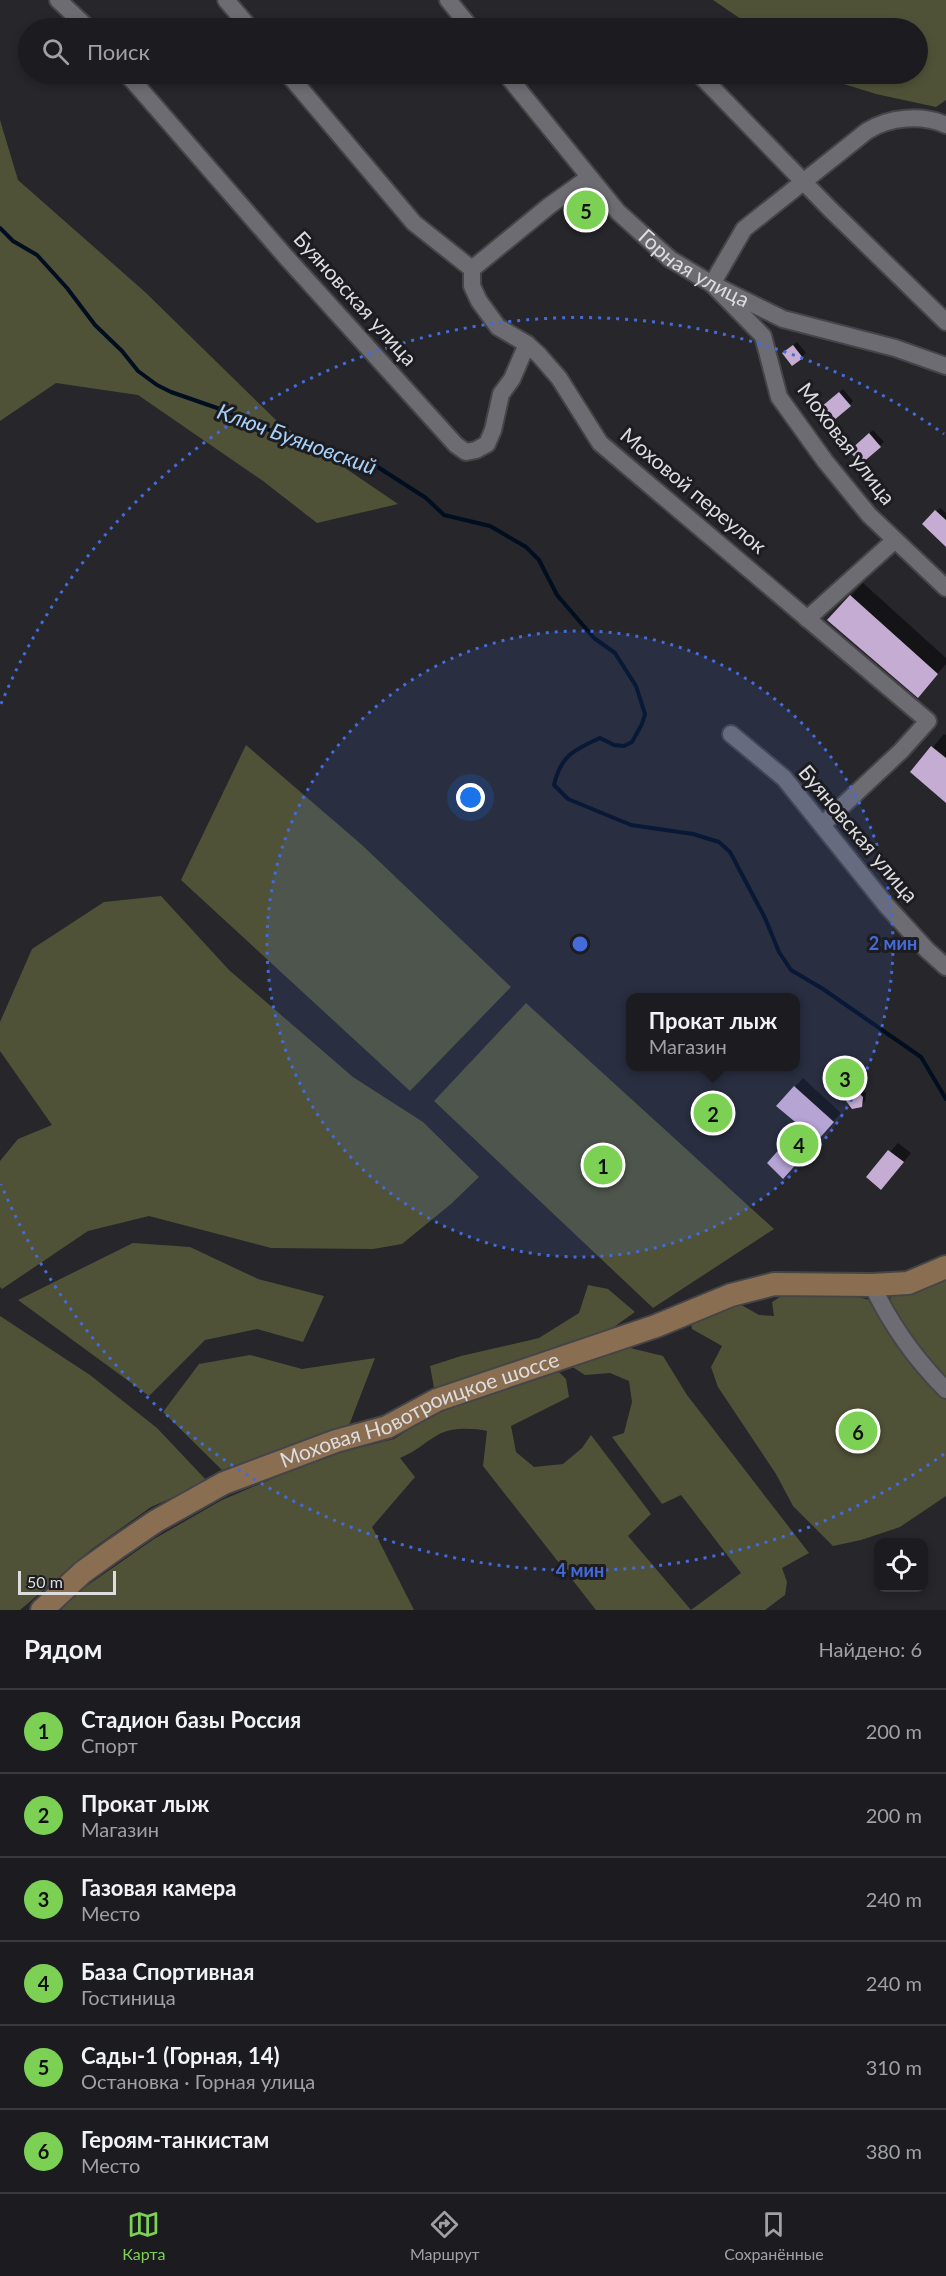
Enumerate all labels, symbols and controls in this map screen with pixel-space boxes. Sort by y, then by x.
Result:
search box [18,18,928,84]
icon: search [39,35,72,68]
text: Поиск [87,38,150,65]
pin: 5 [566,188,606,232]
street label: Горная улица [634,223,754,311]
street label: Буяновская улица [289,226,423,370]
street label: Моховая улица [793,377,901,509]
water label: Ключ Буяновский [214,397,381,480]
street label: Моховой переулок [616,422,772,558]
street label: Буяновская улица [794,759,924,907]
your location [456,783,485,812]
text: 2 мин [869,932,917,954]
centre of rings [570,934,590,954]
popup [626,993,800,1071]
text: Прокат лыж [649,1007,777,1034]
text: Магазин [649,1034,727,1058]
pin: 3 [826,1056,864,1100]
pin: 2 [694,1090,732,1136]
pin: 4 [780,1122,818,1166]
pin: 1 [584,1142,622,1188]
street label: Моховая Новотроицкое шоссе [276,1346,562,1472]
pin: 6 [838,1408,878,1454]
map controls [874,1538,928,1592]
button: locate [874,1538,928,1592]
text: 4 мин [556,1559,604,1581]
scale bar [18,1568,116,1596]
text: 50 m [27,1572,63,1591]
text: Рядом [24,1633,102,1665]
text: Найдено: 6 [819,1637,922,1661]
text: Стадион базы Россия [81,1706,301,1733]
text: 1 [38,1719,49,1743]
text: 200 m [866,1719,922,1743]
text: Спорт [81,1733,138,1757]
text: Прокат лыж [81,1790,209,1817]
text: 2 [38,1803,49,1827]
text: 200 m [866,1803,922,1827]
text: Магазин [81,1817,159,1841]
text: Газовая камера [81,1874,236,1901]
text: 3 [38,1887,49,1911]
text: 240 m [866,1887,922,1911]
text: Место [81,1901,140,1925]
text: База Спортивная [81,1958,254,1985]
text: 4 [38,1971,49,1995]
text: 240 m [866,1971,922,1995]
text: Гостиница [81,1985,176,2009]
text: Сады-1 (Горная, 14) [81,2042,280,2069]
text: 5 [38,2055,49,2079]
text: 310 m [866,2055,922,2079]
text: Остановка · Горная улица [81,2069,315,2093]
text: Героям-танкистам [81,2126,269,2153]
text: 6 [38,2139,49,2163]
text: 380 m [866,2139,922,2163]
text: Место [81,2153,140,2177]
tab: Карта [122,2208,165,2263]
tab: Маршрут [410,2208,480,2263]
tab: Сохранённые [724,2208,824,2263]

